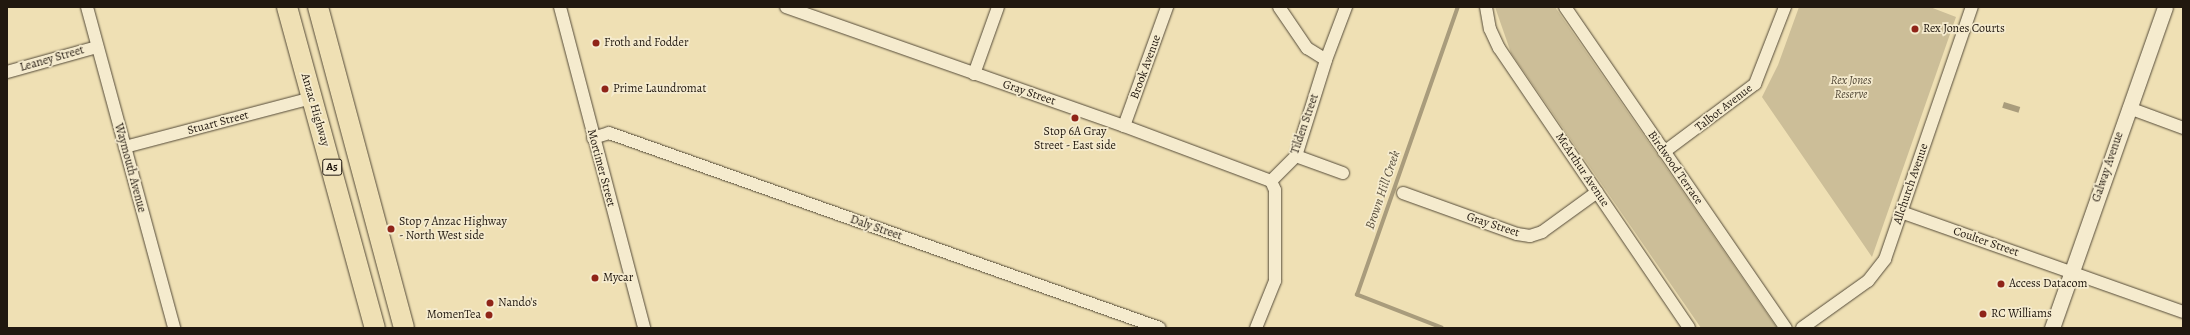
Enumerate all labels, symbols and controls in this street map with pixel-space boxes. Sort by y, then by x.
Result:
place label: Rex Jones Courts [1923,22,2005,36]
marker: Rex Jones Courts [1910,24,1920,34]
street label: Brook Avenue [1128,33,1164,101]
place label: Froth and Fodder [604,36,689,50]
marker: Froth and Fodder [591,38,601,48]
street label: Leaney Street [18,43,86,75]
street label: Anzac Highway [298,72,332,148]
park label: Rex Jones Reserve [1830,74,1872,102]
street label: Gray Street [1001,77,1057,109]
street label: Talbot Avenue [1693,81,1755,135]
place label: Prime Laundromat [613,82,706,96]
marker: Prime Laundromat [600,84,610,94]
street label: Tilden Street [1288,92,1322,156]
street label: Stuart Street [186,108,250,138]
marker: Stop 6A Gray Street - East side [1070,113,1080,123]
street label: Waymouth Avenue [111,122,149,214]
place label: Stop 6A Gray Street - East side [1034,125,1116,153]
street label: Mortimer Street [584,128,618,208]
street label: Birdwood Terrace [1644,128,1706,208]
street label: McArthur Avenue [1552,130,1612,210]
street label: Galway Avenue [2089,130,2127,204]
street label: Allchurch Avenue [1890,142,1932,226]
water label: Brown Hill Creek [1362,149,1404,231]
road number: A5 [322,158,342,176]
street label: Gray Street [1465,210,1521,240]
street label: Daly Street [848,212,904,244]
place label: Stop 7 Anzac Highway - North West side [399,215,507,243]
marker: Stop 7 Anzac Highway - North West side [386,224,396,234]
street label: Coulter Street [1951,224,2021,260]
place label: Mycar [603,271,633,285]
marker: Mycar [590,273,600,283]
place label: Access Datacom [2009,277,2087,291]
marker: Access Datacom [1996,279,2006,289]
place label: Nando's [498,296,537,310]
marker: Nando's [485,298,495,308]
place label: RC Williams [1991,307,2052,321]
place label: MomenTea [427,308,481,322]
marker: RC Williams [1978,309,1988,319]
marker: MomenTea [484,310,494,320]

